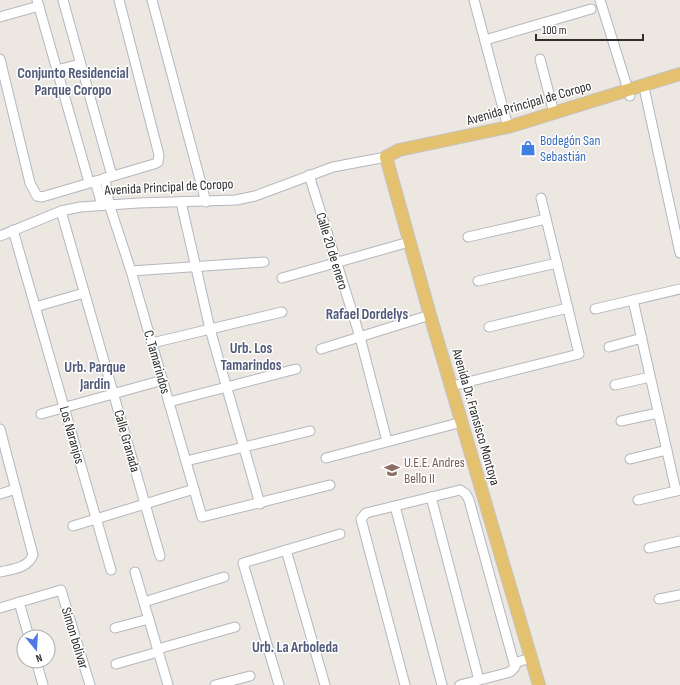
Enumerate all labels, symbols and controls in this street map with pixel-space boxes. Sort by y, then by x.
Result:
scale bar [536,16,643,42]
text: 100 m [542,23,567,38]
district label: Conjunto Residencial Parque Coropo [17,64,129,100]
street label: Avenida Principal de Coropo [464,77,593,129]
place label: Bodegón San Sebastián [540,132,600,165]
shop icon: Bodegón San Sebastián [519,139,537,157]
street label: Avenida Principal de Coropo [103,175,234,199]
street label: Calle 20 de enero [312,210,352,292]
district label: Rafael Dordelys [326,305,409,324]
street label: C. Tamarindos [140,328,174,396]
district label: Urb. Los Tamarindos [220,339,282,375]
street label: Avenida Dr. Fransisco Montoya [448,346,504,487]
district label: Urb. Parque Jardin [64,358,126,394]
street label: Los Naranjos [56,404,88,466]
street label: Calle Granada [110,408,144,474]
place label: U.E.E. Andres Bello II [404,454,465,487]
school or university icon: U.E.E. Andres Bello II [383,461,401,479]
street label: Simon bolivar [58,605,92,671]
north arrow [16,629,56,669]
district label: Urb. La Arboleda [252,638,338,657]
text: N [34,651,44,665]

